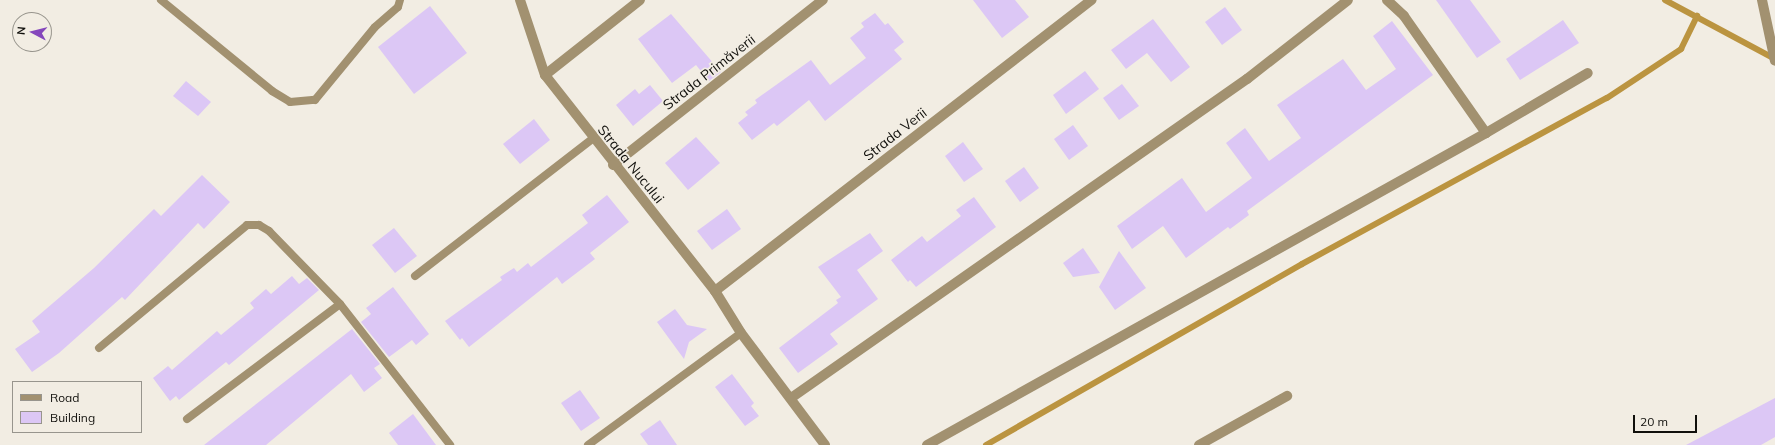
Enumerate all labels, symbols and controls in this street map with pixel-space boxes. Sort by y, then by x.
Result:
north arrow [12,12,52,52]
text: N [14,26,29,36]
street label: Strada Primăverii [660,31,758,113]
street label: Strada Verii [860,104,930,164]
street label: Strada Nucului [594,122,668,206]
legend [12,381,142,433]
text: Road [50,390,79,405]
scale bar [1635,407,1699,433]
text: Building [50,410,95,425]
text: 20 m [1640,414,1668,429]

